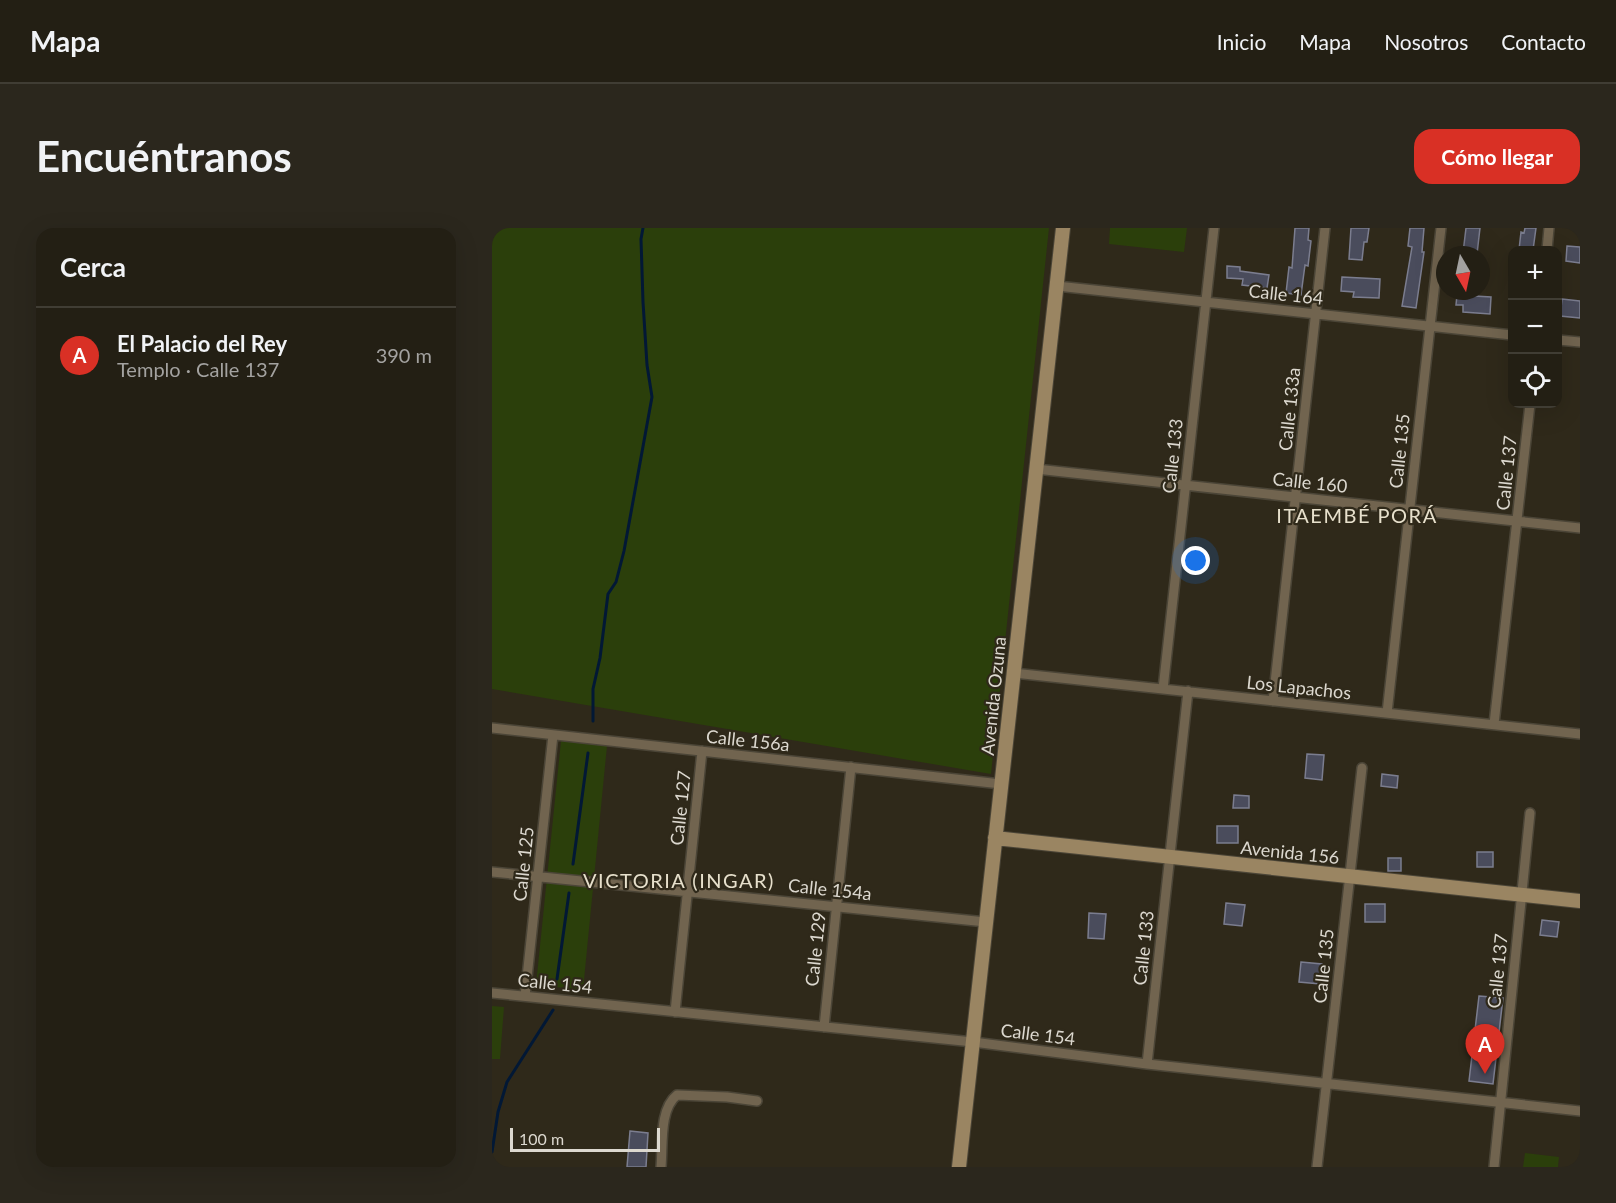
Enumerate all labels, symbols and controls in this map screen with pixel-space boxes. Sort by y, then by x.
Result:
text: Mapa [30,24,100,58]
text: Inicio [1217,29,1266,54]
text: Mapa [1299,29,1351,54]
text: Nosotros [1384,29,1468,54]
text: Contacto [1501,29,1586,54]
button: Cómo llegar [1414,129,1580,184]
text: Encuéntranos [36,131,292,181]
north arrow [1436,246,1490,300]
map controls [1508,246,1562,408]
button: + [1508,246,1562,300]
text: Cerca [60,251,126,283]
street label: Calle 164 [1248,279,1324,309]
button: − [1508,300,1562,354]
text: El Palacio del Rey [117,330,287,357]
text: A [73,343,86,367]
text: 390 m [376,343,432,367]
button: locate [1508,354,1562,408]
text: Templo · Calle 137 [117,357,279,381]
street label: Calle 133a [1274,366,1304,452]
street label: Calle 135 [1384,413,1414,489]
street label: Calle 133 [1157,418,1187,494]
street label: Calle 137 [1491,435,1521,511]
street label: Calle 160 [1272,467,1348,497]
district label: ITAEMBÉ PORÁ [1276,503,1438,527]
your location [1181,546,1210,575]
street label: Avenida Ozuna [976,635,1010,757]
street label: Los Lapachos [1246,671,1353,703]
street label: Calle 156a [705,725,791,755]
street label: Calle 127 [665,770,695,846]
street label: Calle 125 [508,826,538,902]
street label: Avenida 156 [1239,836,1341,868]
district label: VICTORIA (INGAR) [583,868,775,892]
street label: Calle 154a [787,874,873,904]
street label: Calle 133 [1128,910,1158,986]
street label: Calle 129 [800,911,830,987]
street label: Calle 135 [1308,928,1338,1004]
street label: Calle 137 [1482,933,1512,1009]
street label: Calle 154 [517,968,593,998]
street label: Calle 154 [999,1019,1077,1049]
pin: A [1466,1024,1504,1074]
scale bar [510,1125,660,1152]
text: 100 m [519,1129,564,1148]

